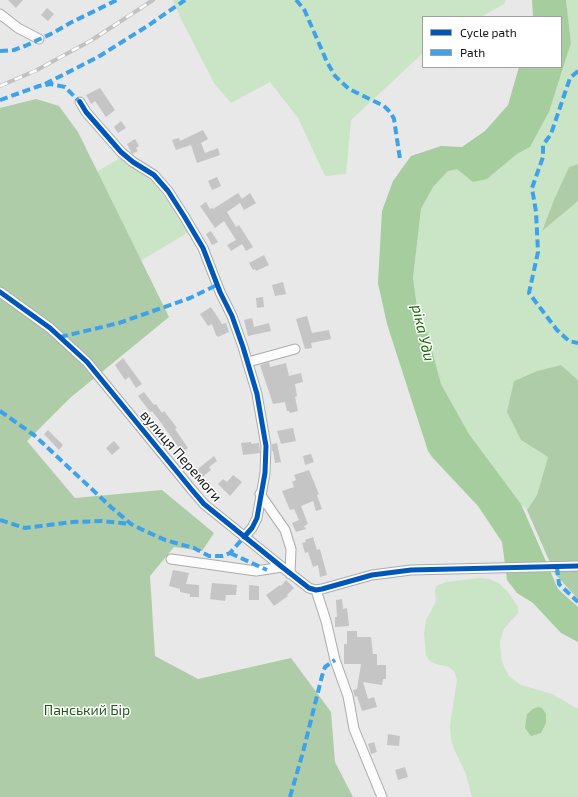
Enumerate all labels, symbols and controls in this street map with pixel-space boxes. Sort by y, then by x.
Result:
legend [422,16,562,68]
text: Cycle path [460,25,517,39]
text: Path [460,45,485,59]
water label: ріка Уди [408,303,438,363]
street label: вулиця Перемоги [137,407,225,505]
park label: Панський Бір [44,702,130,718]

